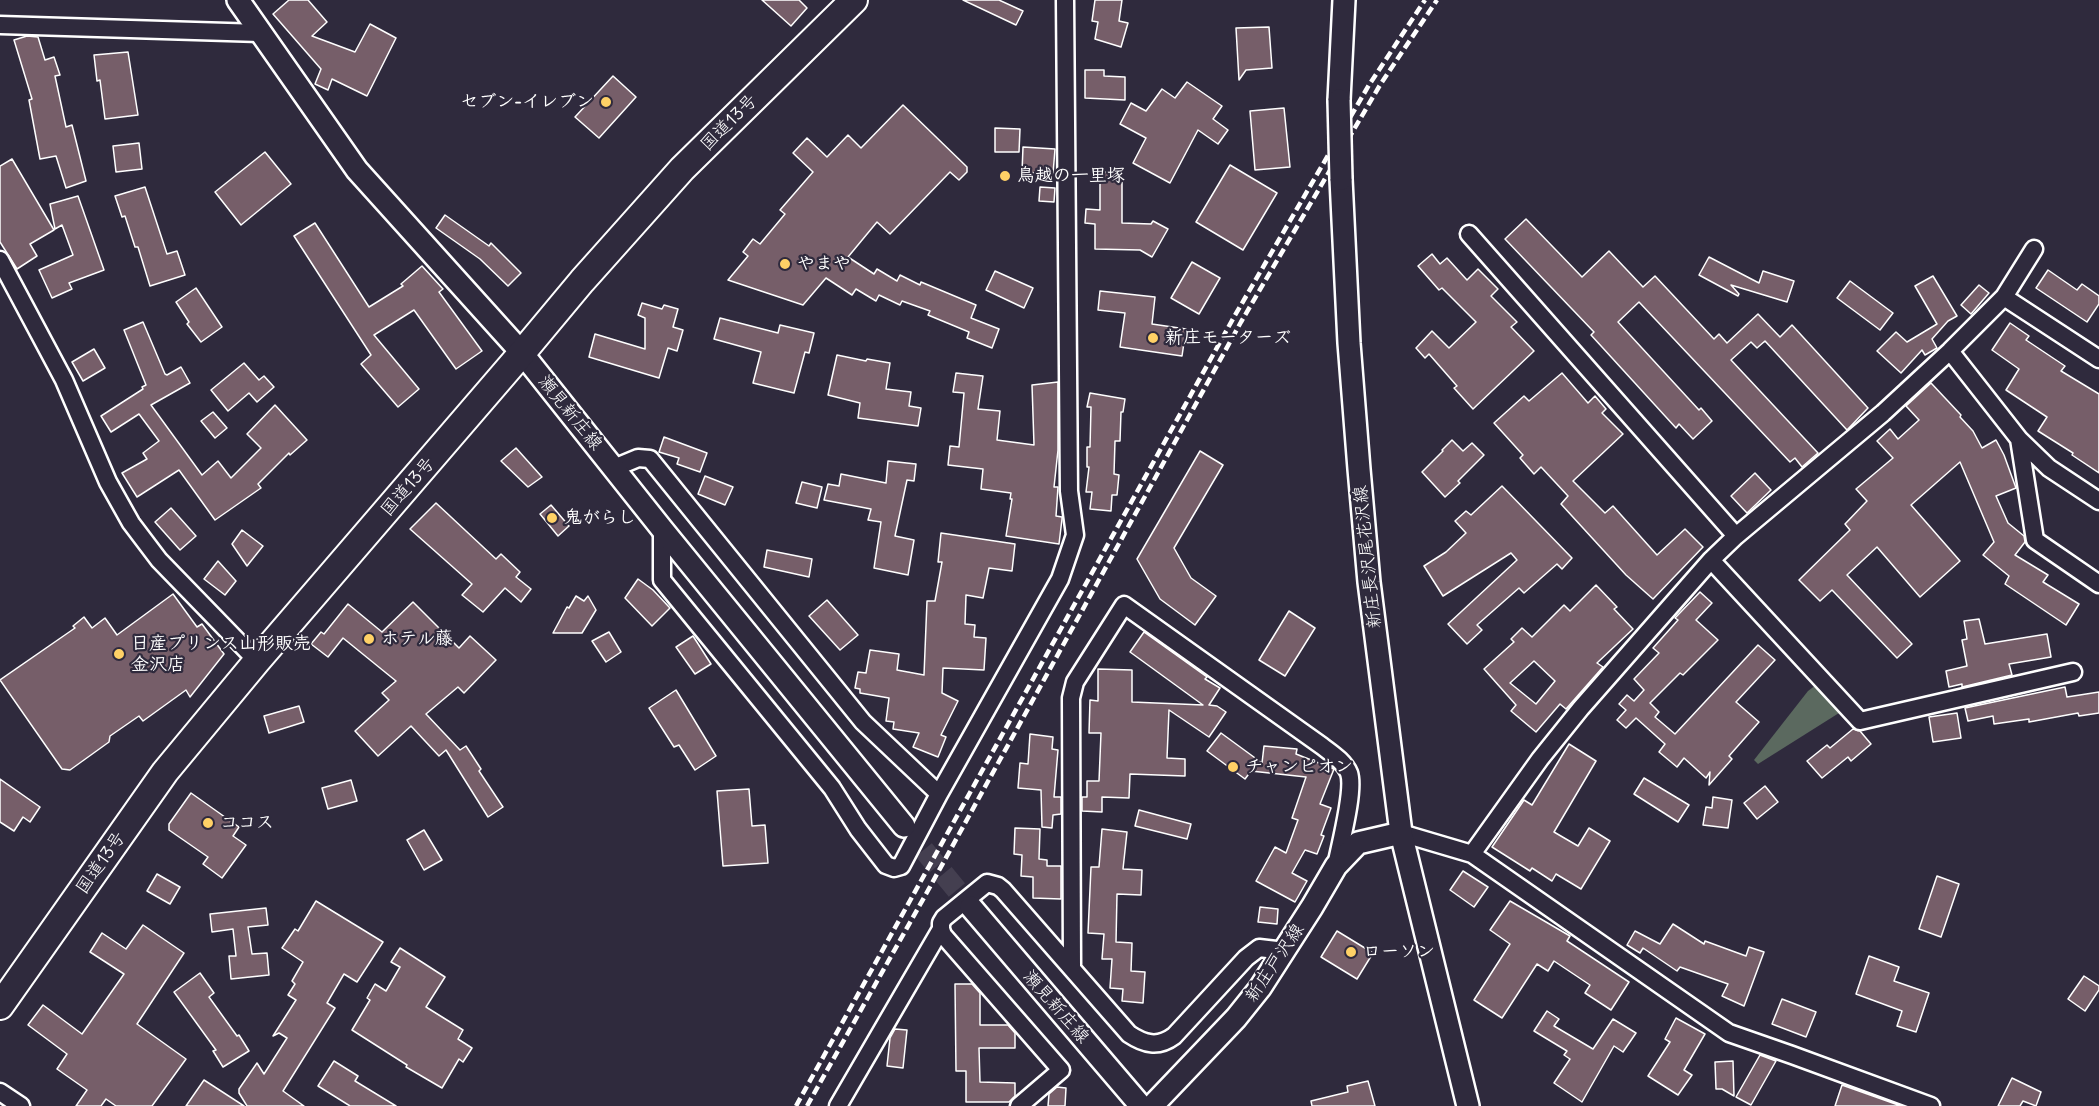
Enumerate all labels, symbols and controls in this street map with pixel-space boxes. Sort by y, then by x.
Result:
street label: 国道13号 [696,90,762,156]
place label: セブン-イレブン [460,91,594,113]
marker: セブン-イレブン [599,95,613,109]
place label: 鳥越の一里塚 [1017,165,1125,187]
marker: 鳥越の一里塚 [998,169,1012,183]
place label: やまや [797,253,851,275]
marker: やまや [778,257,792,271]
place label: 新庄モーターズ [1165,327,1291,349]
marker: 新庄モーターズ [1146,331,1160,345]
street label: 瀬見新庄線 [533,371,607,455]
street label: 国道13号 [376,453,440,521]
street label: 新庄長沢尾花沢線 [1350,484,1386,630]
place label: 鬼がらし [564,507,636,529]
marker: 鬼がらし [545,511,559,525]
place label: ホテル藤 [381,628,453,650]
marker: ホテル藤 [362,632,376,646]
place label: 日産プリンス山形販売 金沢店 [131,633,311,676]
marker: 日産プリンス山形販売 金沢店 [112,647,126,661]
place label: チャンピオン [1245,756,1353,778]
marker: チャンピオン [1226,760,1240,774]
place label: ココス [220,812,274,834]
marker: ココス [201,816,215,830]
street label: 国道13号 [72,828,130,898]
street label: 新庄戸沢線 [1241,920,1309,1006]
place label: ローソン [1363,941,1435,963]
marker: ローソン [1344,945,1358,959]
street label: 瀬見新庄線 [1018,966,1094,1048]

